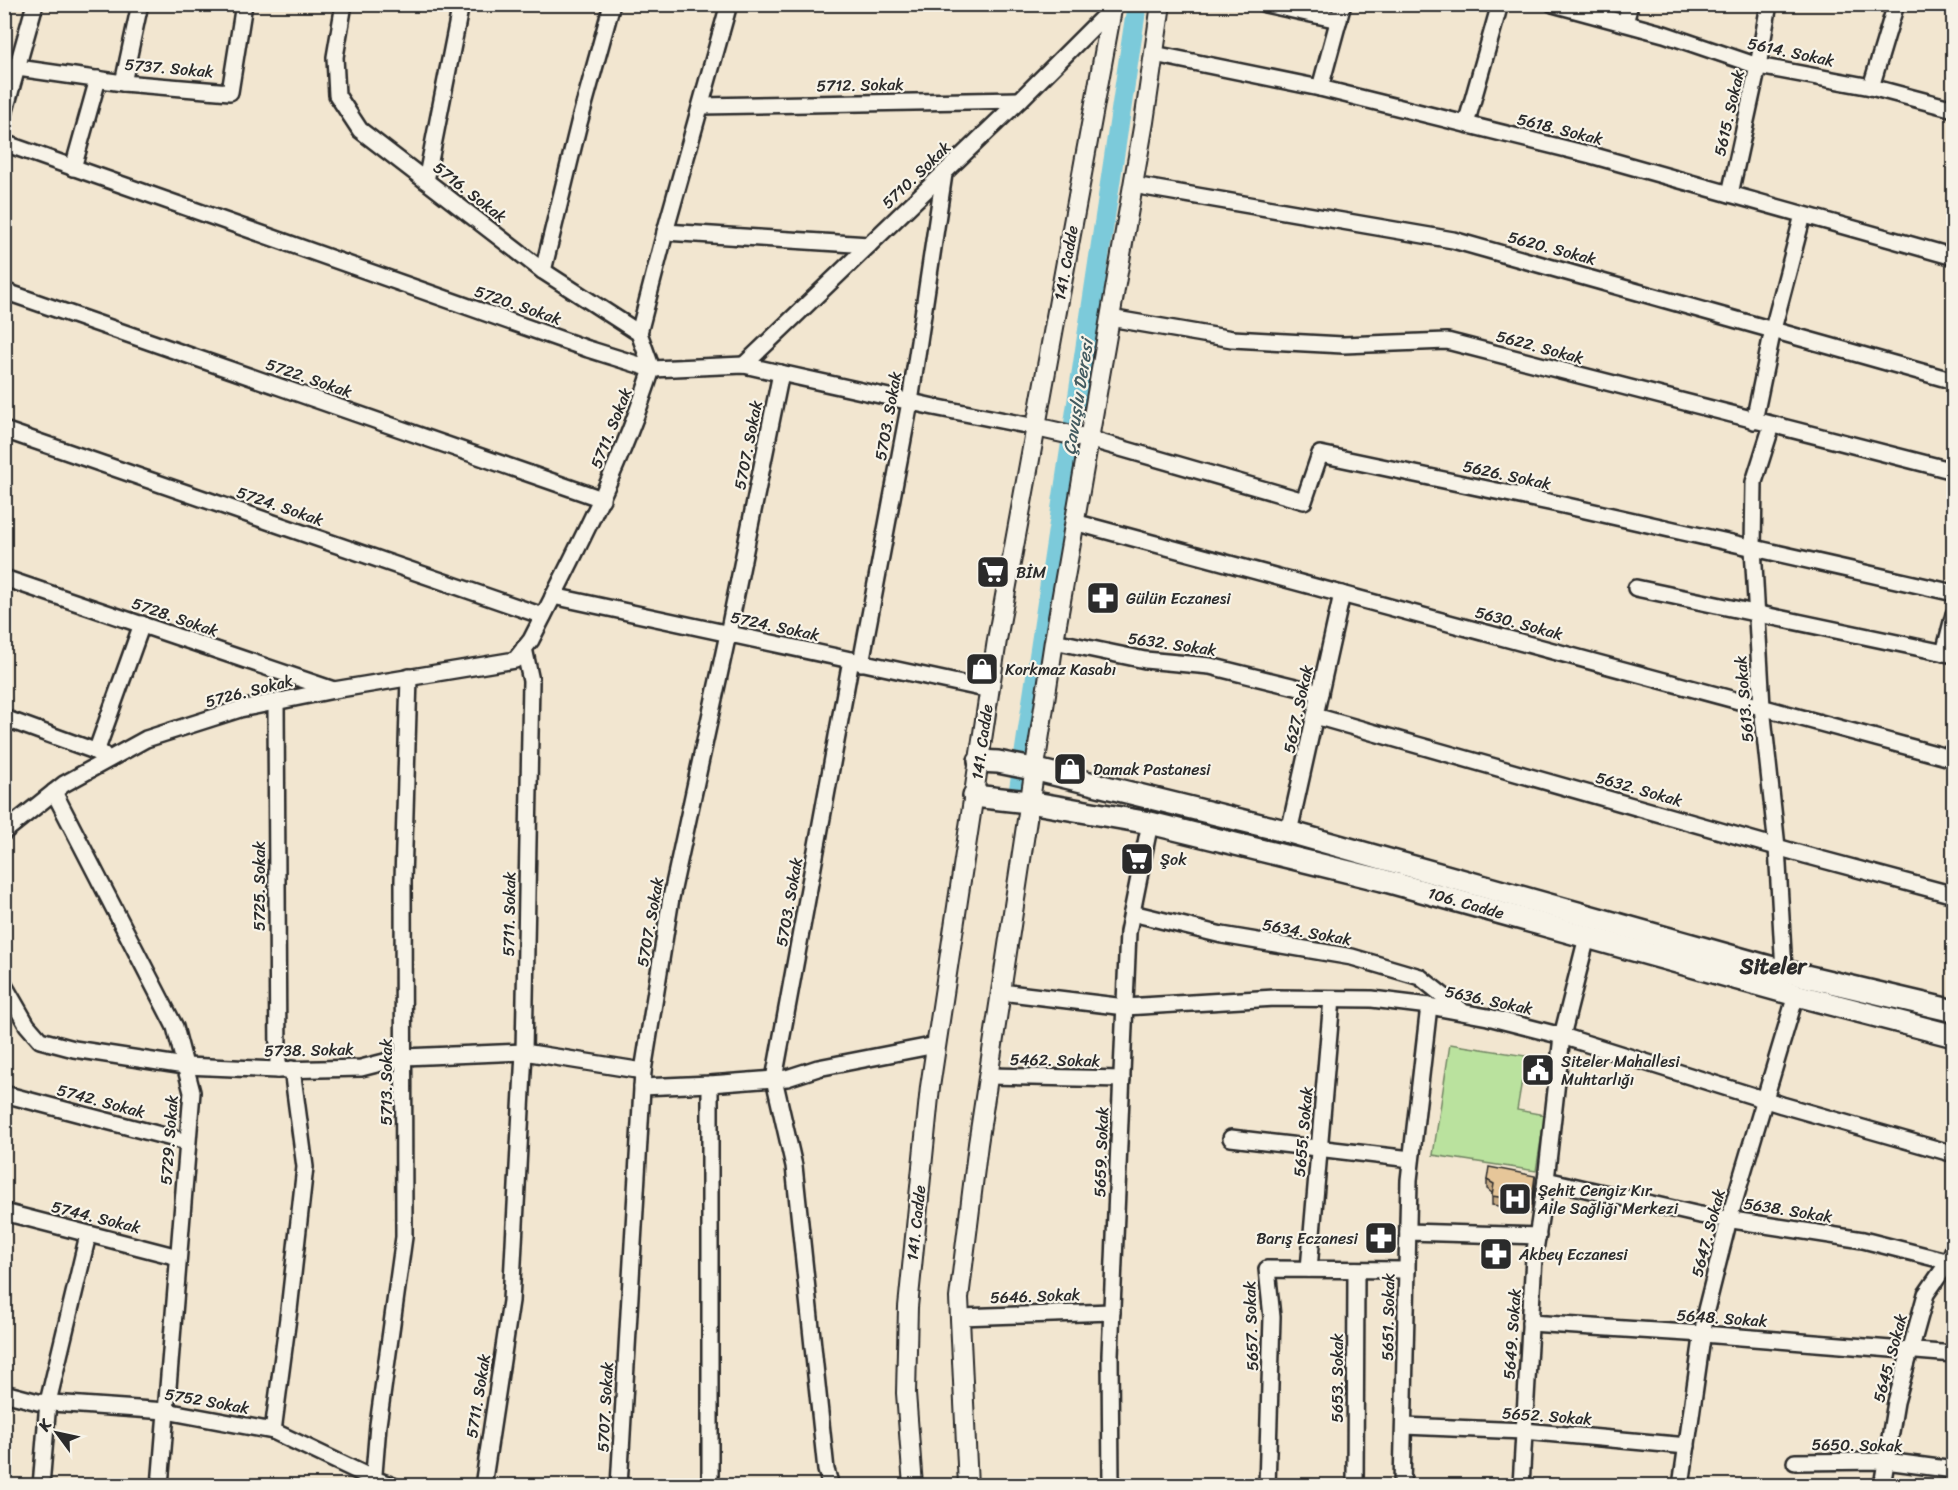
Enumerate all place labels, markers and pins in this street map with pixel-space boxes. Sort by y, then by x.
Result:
supermarket icon: BİM [975,554,1011,590]
place label: BİM [1016,558,1046,587]
pharmacy icon: Gülün Eczanesi [1085,580,1121,616]
place label: Gülün Eczanesi [1126,584,1231,613]
shop icon: Korkmaz Kasabı [964,651,1000,687]
place label: Korkmaz Kasabı [1005,655,1116,684]
shop icon: Damak Pastanesi [1052,751,1088,787]
place label: Damak Pastanesi [1093,755,1211,784]
supermarket icon: Şok [1119,841,1155,877]
place label: Şok [1160,845,1187,874]
place label: Siteler Mahallesi Muhtarlığı [1561,1047,1680,1094]
public building icon: Siteler Mahallesi Muhtarlığı [1520,1052,1556,1088]
place label: Şehit Cengiz Kır Aile Sağlığı Merkezi [1537,1176,1679,1223]
hospital icon: Şehit Cengiz Kır Aile Sağlığı Merkezi [1497,1181,1533,1217]
pharmacy icon: Barış Eczanesi [1363,1220,1399,1256]
place label: Barış Eczanesi [1256,1224,1359,1253]
pharmacy icon: Akbey Eczanesi [1478,1236,1514,1272]
place label: Akbey Eczanesi [1518,1240,1628,1269]

